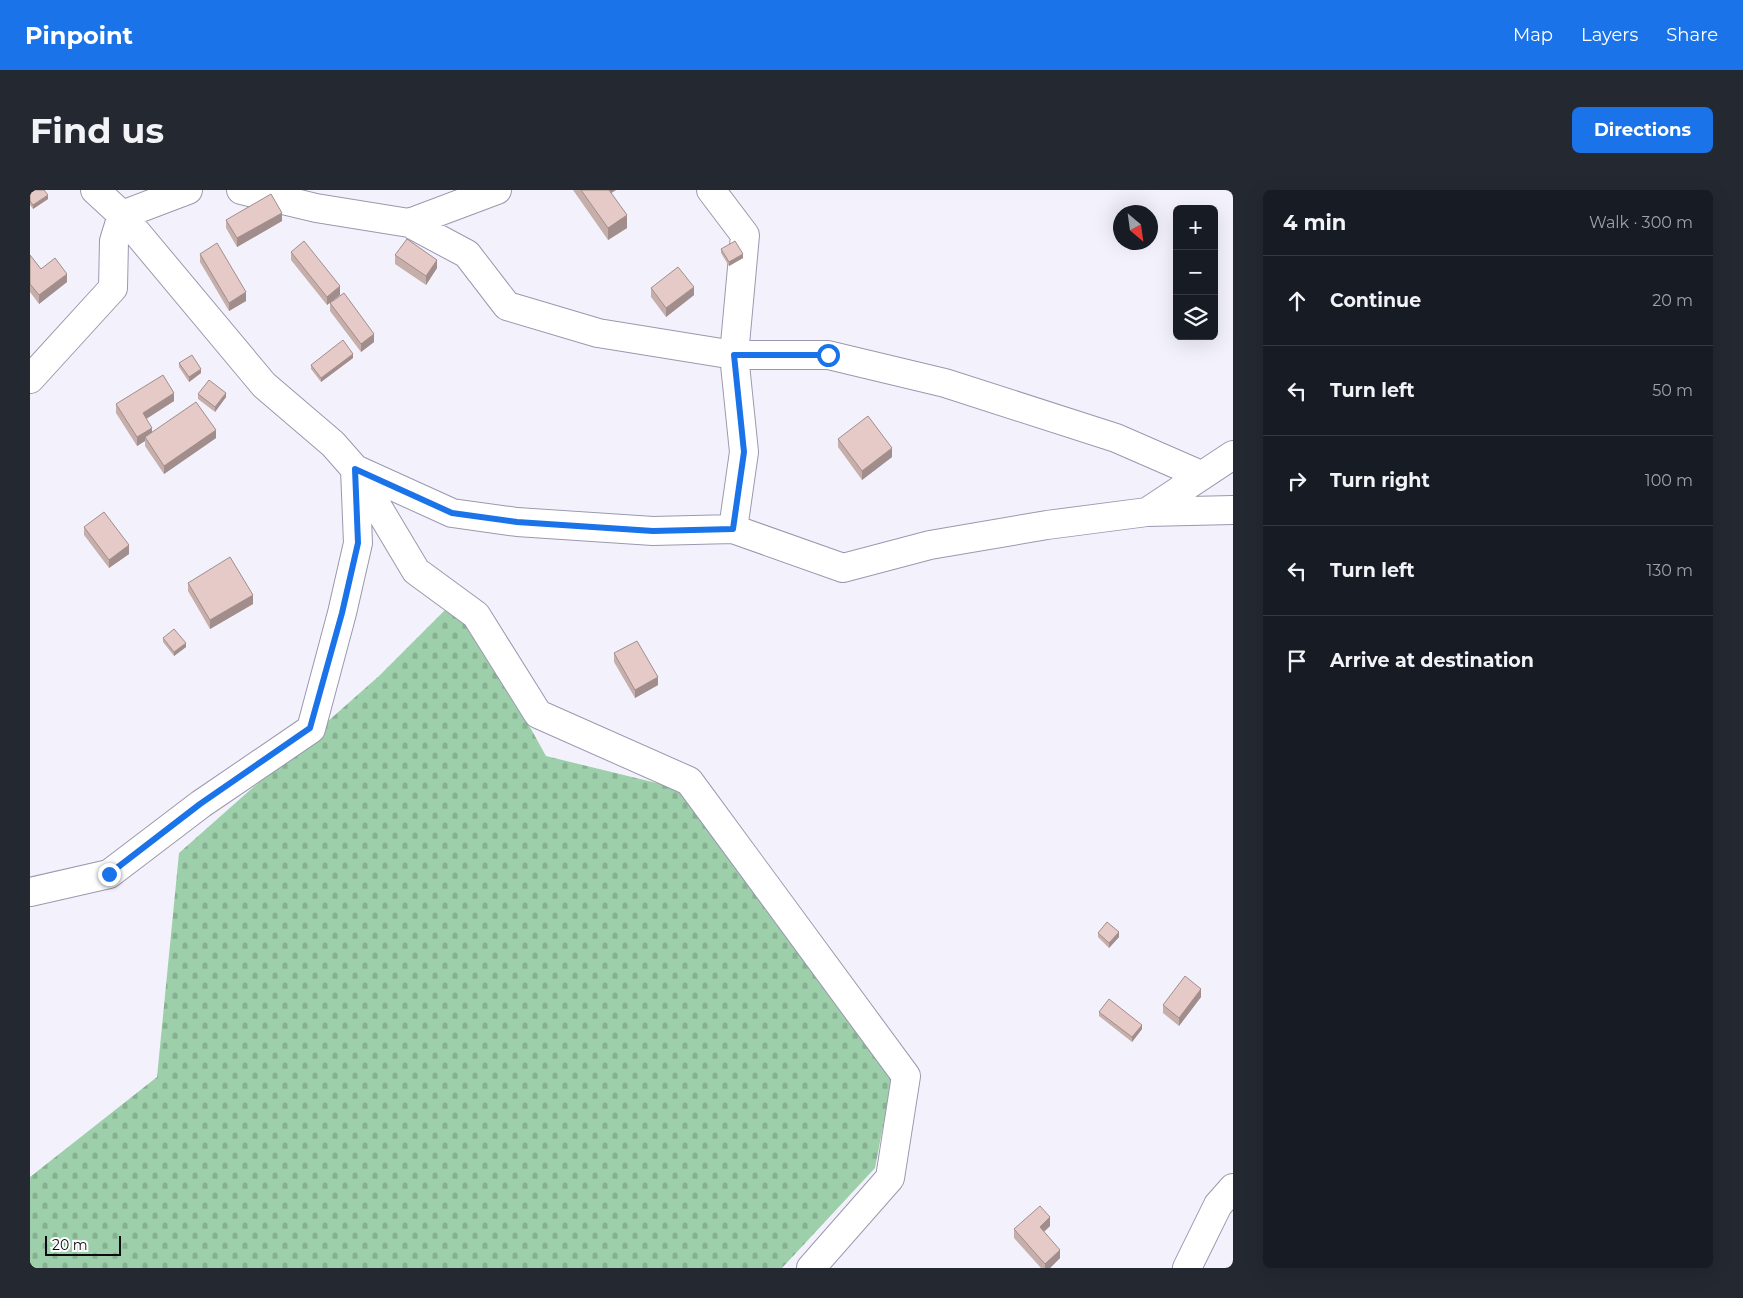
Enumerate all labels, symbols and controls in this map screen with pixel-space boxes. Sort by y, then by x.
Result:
text: Pinpoint [25,21,133,50]
text: Map [1513,24,1553,46]
text: Layers [1581,24,1638,46]
text: Share [1666,24,1718,46]
button: Directions [1572,107,1713,153]
text: Find us [30,109,164,152]
north arrow [1113,205,1158,250]
map controls [1173,205,1218,340]
button: + [1173,205,1218,250]
text: 4 min [1283,210,1346,235]
text: Walk · 300 m [1589,213,1693,232]
button: − [1173,250,1218,295]
icon: ahead [1283,287,1311,315]
text: Continue [1330,289,1421,312]
text: 20 m [1652,291,1693,310]
button: layers [1173,295,1218,340]
route start [817,344,840,367]
icon: left [1283,377,1311,405]
text: Turn left [1330,379,1415,402]
text: 50 m [1652,381,1693,400]
icon: right [1283,467,1311,495]
text: Turn right [1330,469,1430,492]
text: 100 m [1645,471,1693,490]
icon: left [1283,557,1311,585]
text: Turn left [1330,559,1415,582]
text: 130 m [1646,561,1693,580]
icon: arrive [1283,647,1311,675]
text: Arrive at destination [1330,649,1534,672]
route end [98,863,121,886]
scale bar [45,1233,121,1256]
text: 20 m [52,1236,88,1254]

